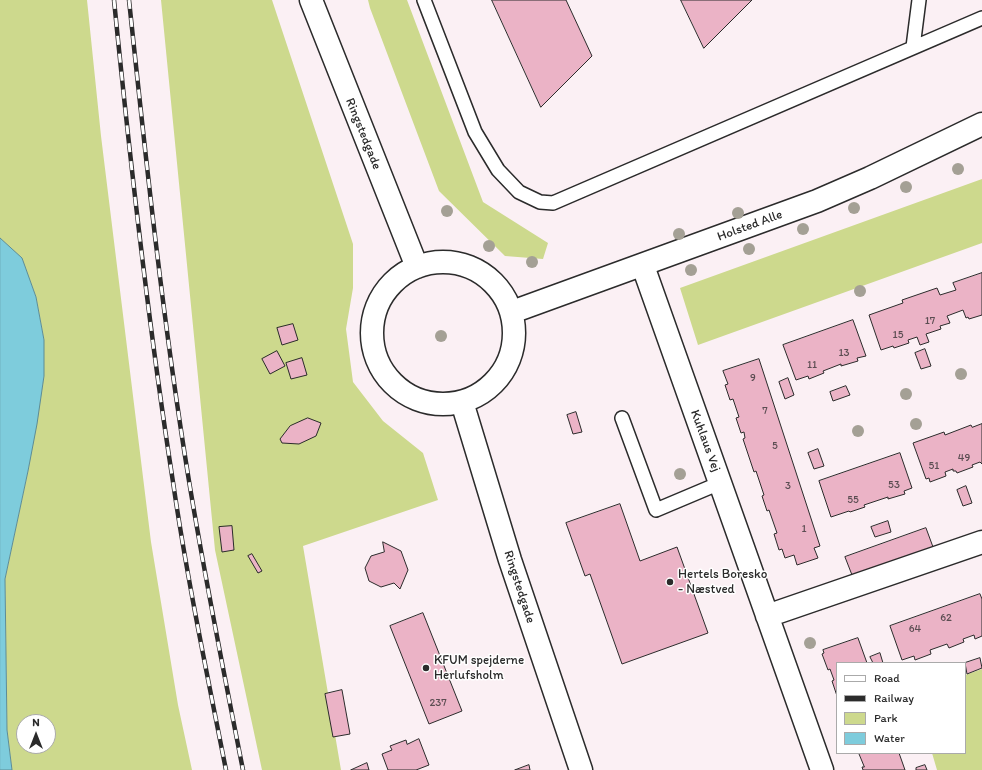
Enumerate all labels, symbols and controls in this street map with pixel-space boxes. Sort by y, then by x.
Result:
street label: Ringstedgade [342,96,384,172]
street label: Holsted Alle [715,207,785,245]
house number: 17 [925,314,935,328]
house number: 15 [893,328,903,342]
house number: 13 [838,346,850,360]
house number: 11 [807,358,817,372]
house number: 9 [750,371,756,385]
house number: 7 [762,404,768,418]
street label: Kuhlaus Vej [687,408,723,474]
house number: 5 [772,439,778,453]
house number: 49 [958,451,970,465]
house number: 51 [929,459,939,473]
house number: 53 [888,478,900,492]
house number: 3 [785,479,791,493]
house number: 55 [847,493,859,507]
house number: 1 [801,522,807,536]
street label: Ringstedgade [500,549,538,625]
place label: Hertels Boresko - Næstved [678,567,767,598]
marker: Hertels Boresko - Næstved [665,577,675,587]
house number: 62 [940,611,952,625]
house number: 64 [909,622,921,636]
place label: KFUM spejderne Herlufsholm [434,653,524,684]
legend [836,662,966,754]
marker: KFUM spejderne Herlufsholm [421,663,431,673]
text: Road [874,671,900,685]
text: Railway [874,691,914,705]
house number: 237 [429,696,447,710]
text: Park [874,711,898,725]
north arrow [16,714,56,754]
text: N [32,716,40,729]
text: Water [874,731,905,745]

